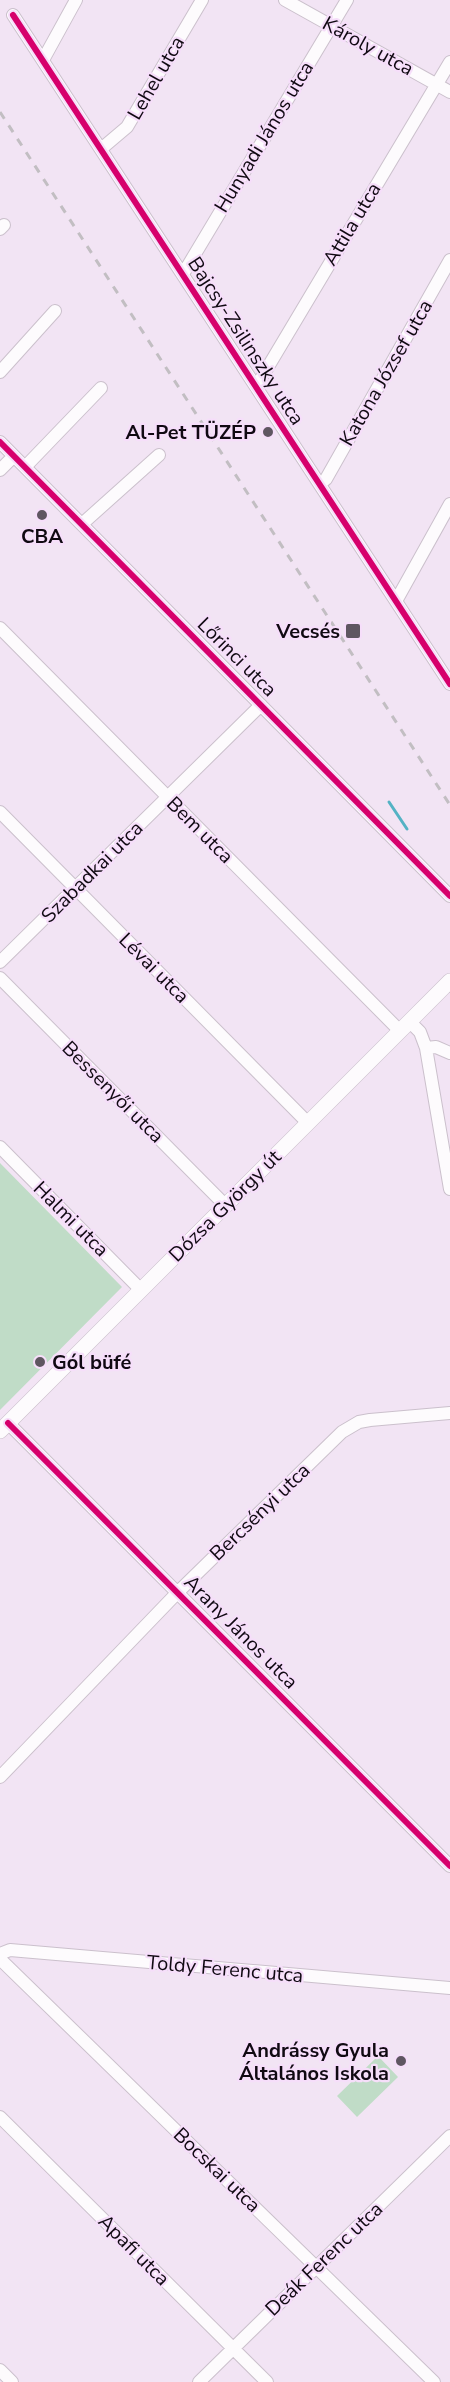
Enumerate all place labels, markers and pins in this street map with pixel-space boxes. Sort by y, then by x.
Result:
place label: Al-Pet TÜZÉP [125,419,256,446]
marker: Al-Pet TÜZÉP [261,425,275,439]
marker: CBA [35,508,49,522]
place label: CBA [21,523,63,550]
place label: Vecsés [275,618,340,645]
marker: Vecsés [344,622,362,640]
place label: Gól büfé [52,1349,132,1376]
marker: Gól büfé [33,1355,47,1369]
place label: Andrássy Gyula Általános Iskola [239,2037,389,2087]
marker: Andrássy Gyula Általános Iskola [394,2054,408,2068]

